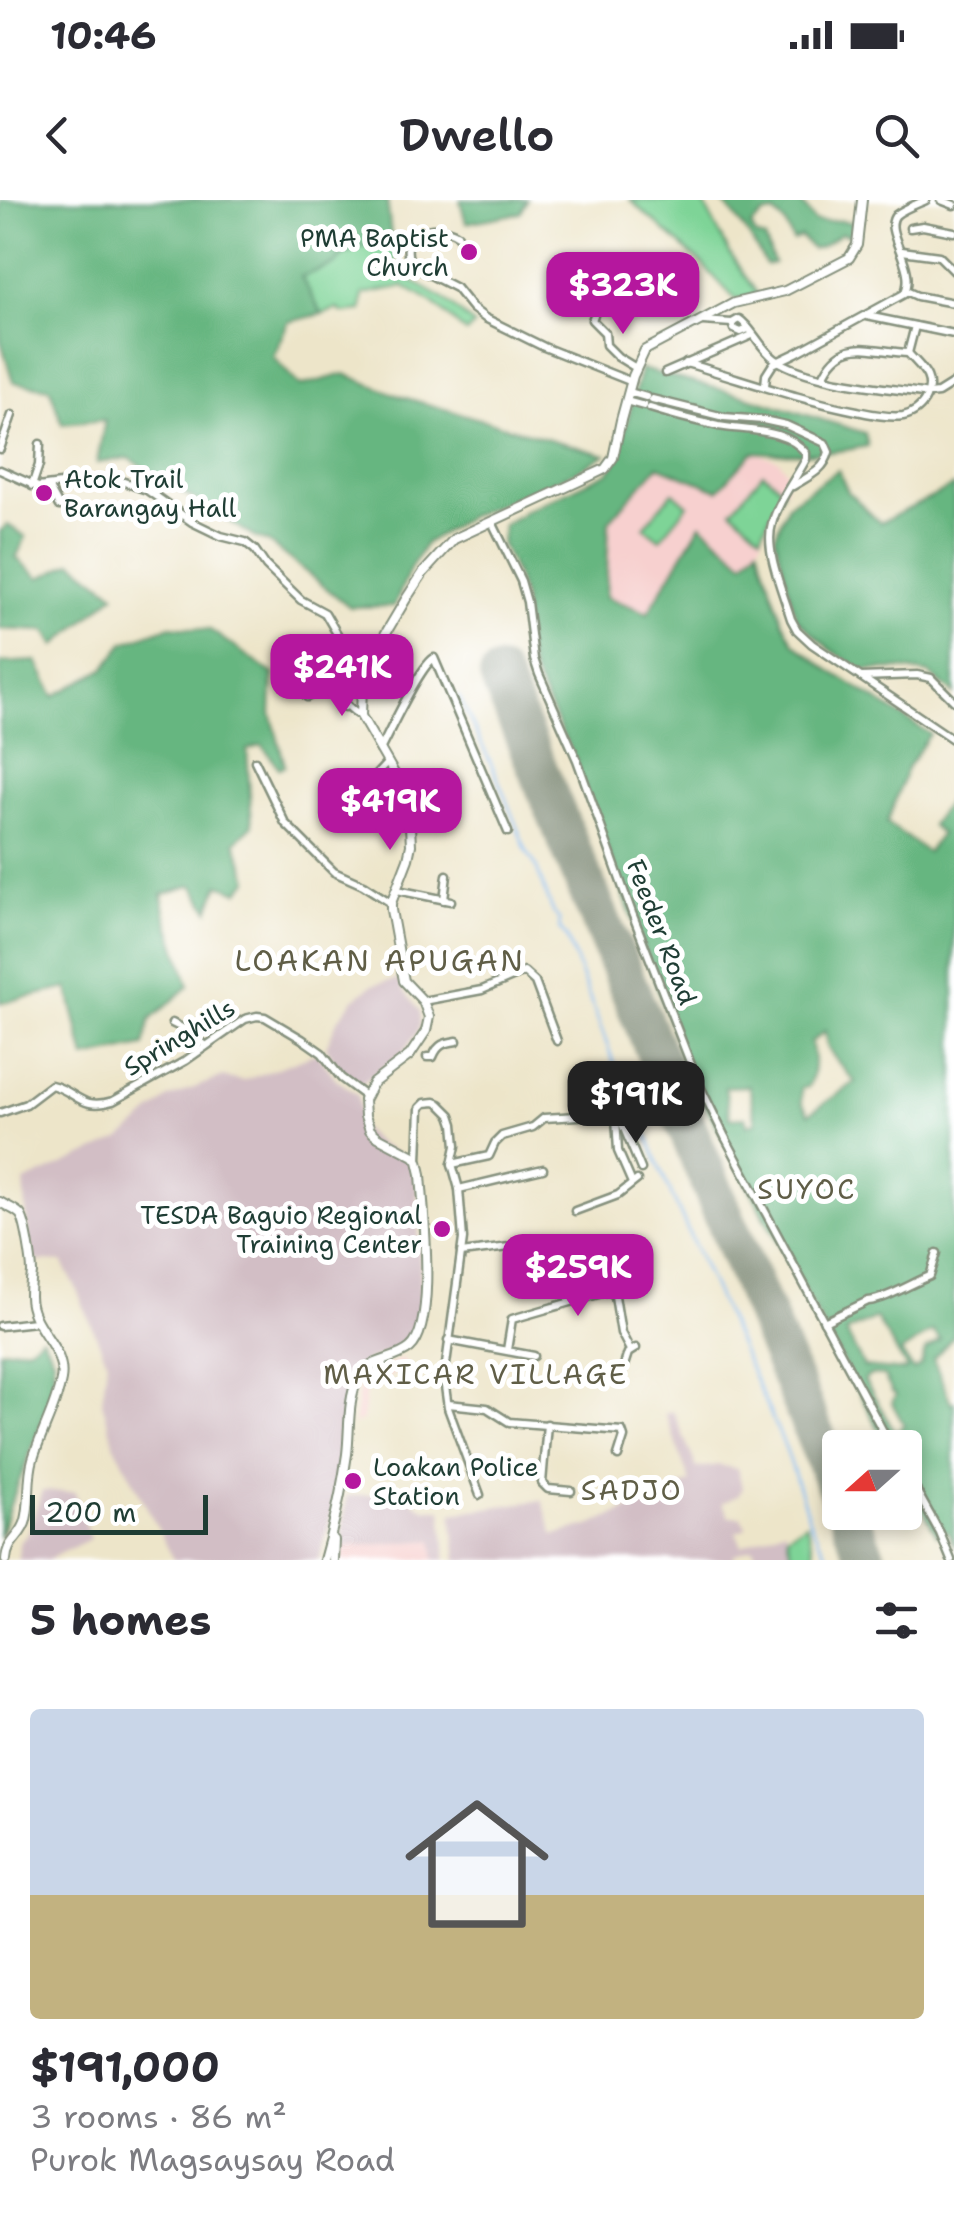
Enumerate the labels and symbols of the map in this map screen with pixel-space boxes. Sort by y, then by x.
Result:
place label: PMA Baptist Church [300,221,449,284]
marker: PMA Baptist Church [458,241,480,263]
pin: $323K [553,252,693,337]
place label: Atok Trail Barangay Hall [64,462,237,525]
marker: Atok Trail Barangay Hall [33,482,55,504]
pin: $241K [272,634,412,719]
pin: $419K [320,768,460,853]
street label: Feeder Road [619,854,705,1010]
district label: LOAKAN APUGAN [235,940,525,981]
street label: Springhills [117,990,241,1084]
pin: $191K [566,1061,706,1146]
district label: SUYOC [757,1170,857,1208]
place label: TESDA Baguio Regional Training Center [140,1198,422,1261]
marker: TESDA Baguio Regional Training Center [431,1218,453,1240]
pin: $259K [508,1234,648,1319]
district label: MAXICAR VILLAGE [323,1355,629,1393]
north arrow [822,1430,922,1530]
place label: Loakan Police Station [373,1450,539,1513]
marker: Loakan Police Station [342,1470,364,1492]
district label: SADJO [581,1471,683,1509]
scale bar [30,1490,208,1534]

